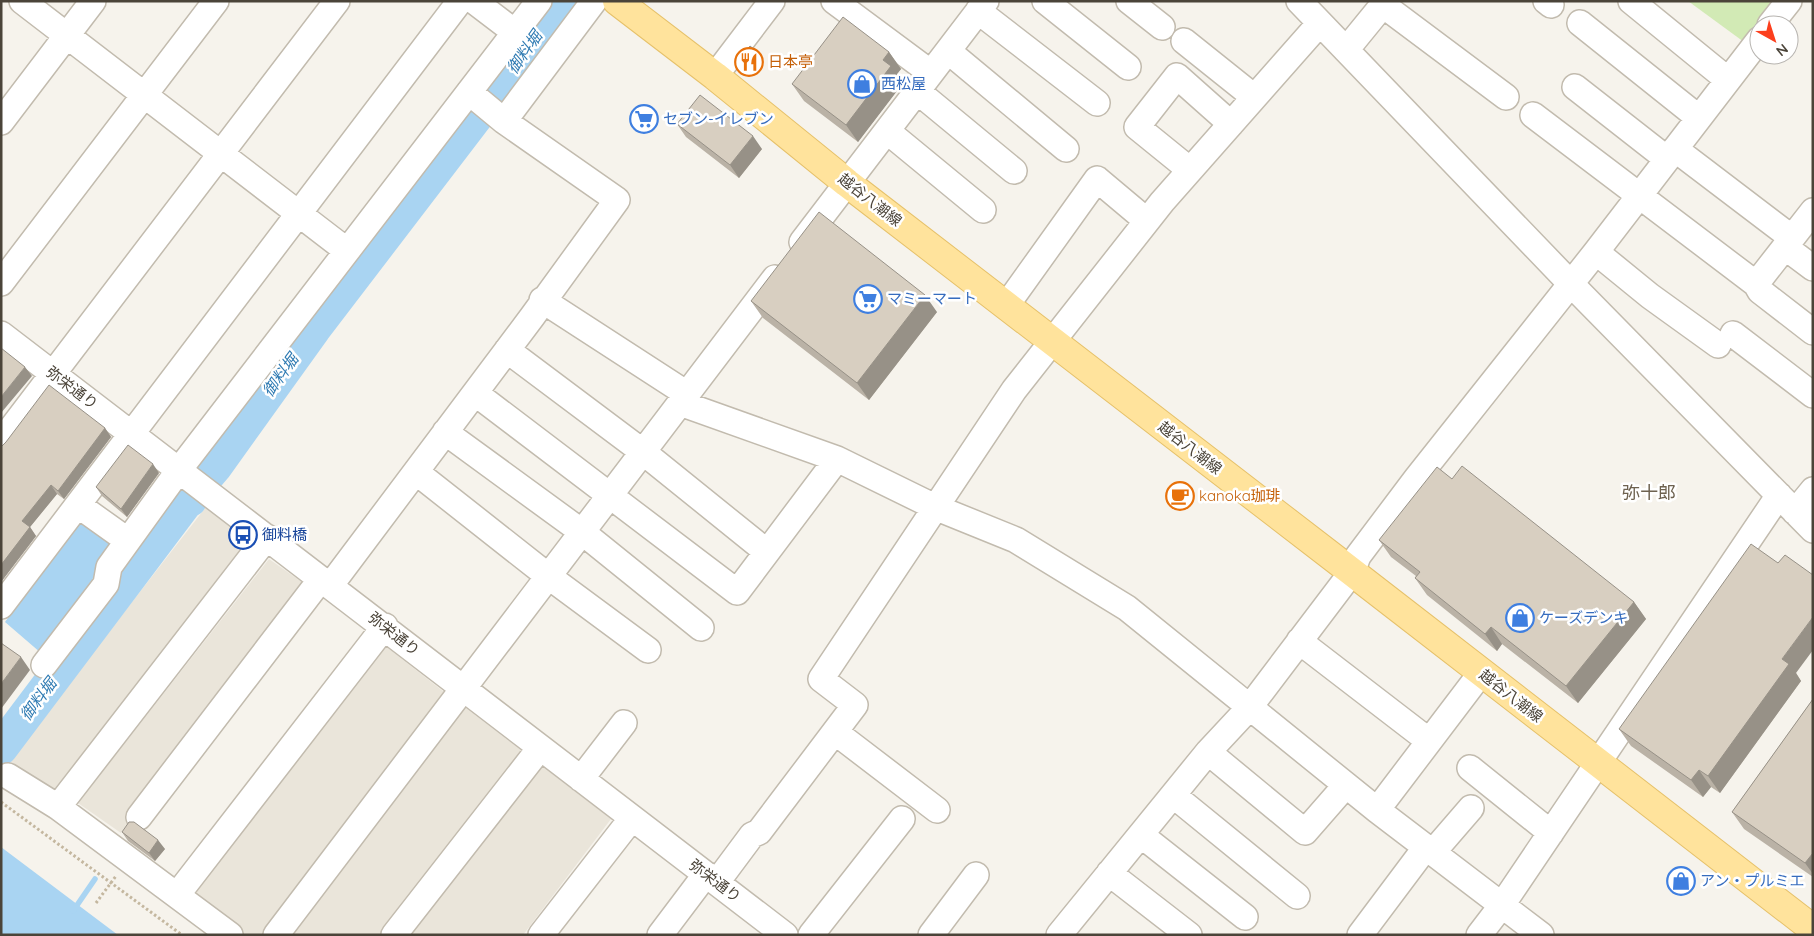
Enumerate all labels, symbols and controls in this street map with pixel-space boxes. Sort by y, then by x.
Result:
north arrow [1749,15,1799,65]
water label: 御料堀 [502,24,548,77]
text: N [1773,40,1792,60]
restaurant icon: 日本亭 [734,47,764,77]
place label: 日本亭 [768,52,813,71]
shop icon: 西松屋 [847,69,877,99]
place label: 西松屋 [881,74,926,93]
supermarket icon: セブン-イレブン [629,104,659,134]
place label: セブン-イレブン [663,109,774,128]
street label: 越谷八潮線 [834,168,906,230]
supermarket icon: マミーマート [853,284,883,314]
place label: マミーマート [887,289,977,308]
water label: 御料堀 [258,347,304,400]
street label: 弥栄通り [43,362,102,413]
street label: 越谷八潮線 [1154,416,1226,478]
cafe icon: kanoka珈琲 [1165,481,1195,511]
district label: 弥十郎 [1622,481,1676,504]
place label: kanoka珈琲 [1199,486,1281,505]
bus stop icon: 御料橋 [228,520,258,550]
place label: 御料橋 [262,525,307,544]
shop icon: ケーズデンキ [1505,603,1535,633]
street label: 弥栄通り [365,608,424,660]
place label: ケーズデンキ [1539,608,1628,627]
street label: 越谷八潮線 [1475,664,1547,726]
water label: 御料堀 [16,671,62,724]
street label: 弥栄通り [686,855,745,906]
shop icon: アン・プルミエ [1666,866,1696,896]
place label: アン・プルミエ [1700,871,1804,890]

